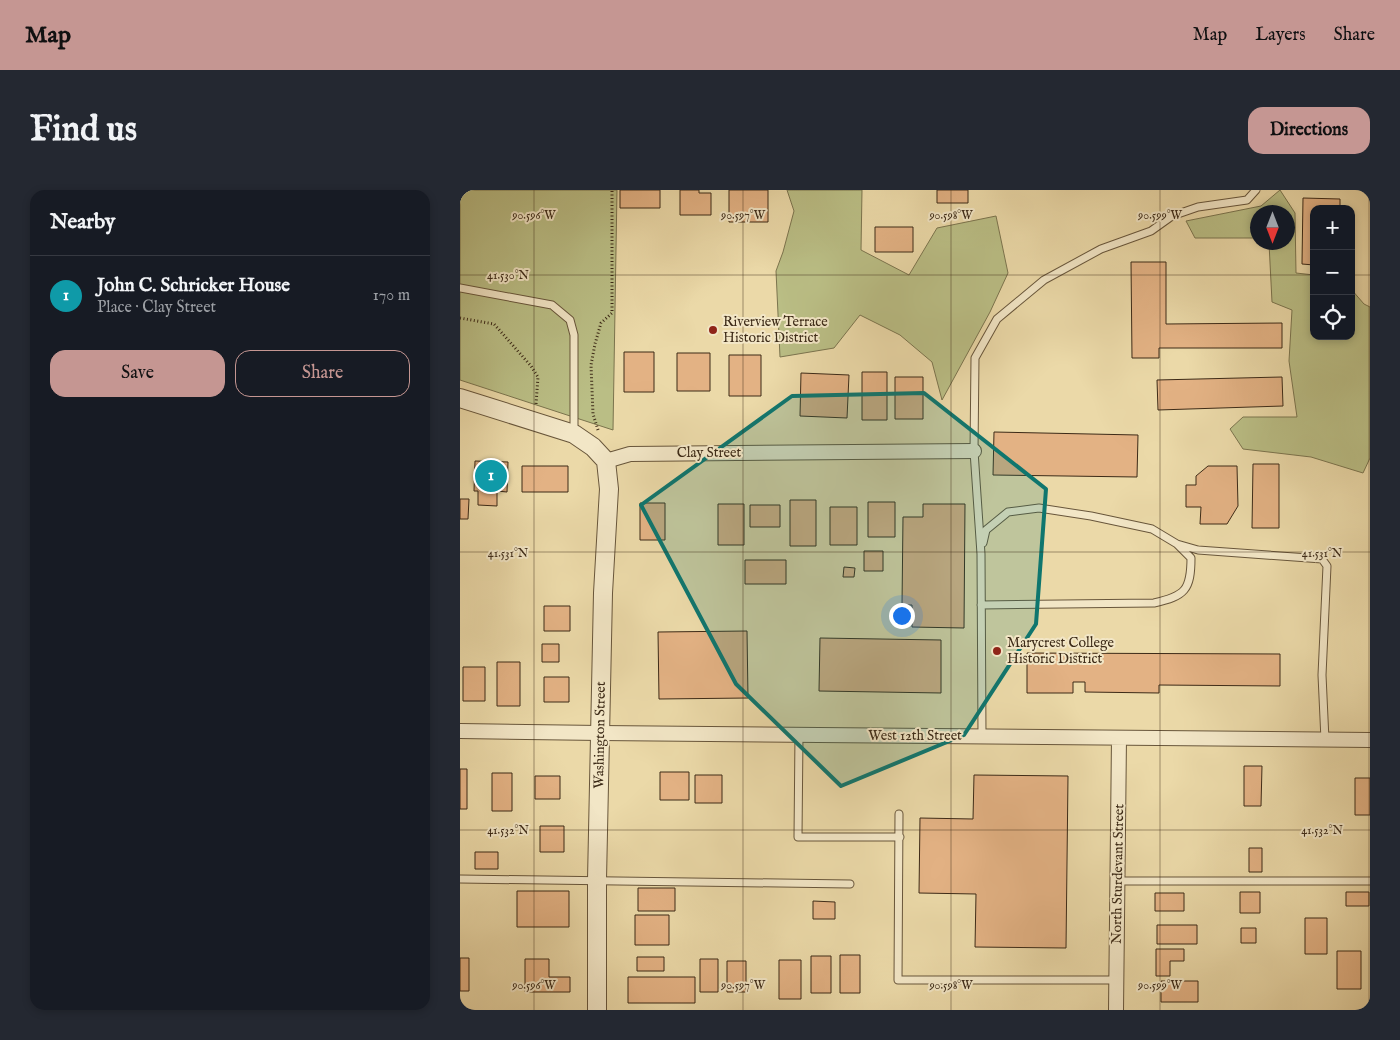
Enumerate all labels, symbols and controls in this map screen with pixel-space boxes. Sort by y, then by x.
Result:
text: Map [25,20,71,51]
text: Map [1193,24,1227,47]
text: Layers [1255,24,1306,47]
text: Share [1334,24,1375,47]
button: Directions [1248,107,1370,154]
text: Find us [30,108,137,153]
north arrow [1250,205,1295,250]
map controls [1310,205,1355,340]
button: + [1310,205,1355,250]
text: 90.596°W [511,208,556,223]
text: 90.597°W [720,208,766,223]
text: 90.598°W [928,208,973,223]
text: 90.599°W [1137,208,1182,223]
text: Nearby [50,209,115,236]
button: − [1310,250,1355,295]
text: 41.530°N [487,268,530,283]
text: John C. Schricker House [97,274,290,298]
text: 1 [63,286,69,306]
text: 170 m [373,286,410,306]
button: locate [1310,295,1355,340]
text: Place · Clay Street [97,298,216,318]
place label: Riverview Terrace Historic District [723,313,828,347]
marker: Riverview Terrace Historic District [707,324,719,336]
button: Save [50,350,225,397]
button: Share [235,350,410,397]
street label: Clay Street [677,444,741,462]
pin: 1 [475,457,507,495]
text: 41.531°N [488,546,529,561]
text: 41.531°N [1302,546,1343,561]
your location [889,603,915,629]
place label: Marycrest College Historic District [1007,634,1115,668]
marker: Marycrest College Historic District [991,645,1003,657]
street label: Washington Street [590,681,610,789]
street label: West 12th Street [868,727,962,745]
street label: North Sturdevant Street [1108,804,1128,944]
text: 41.532°N [487,823,529,838]
text: 41.532°N [1301,823,1343,838]
text: 90.596°W [511,978,556,993]
text: 90.597°W [720,978,766,993]
text: 90.598°W [928,978,973,993]
text: 90.599°W [1137,978,1182,993]

